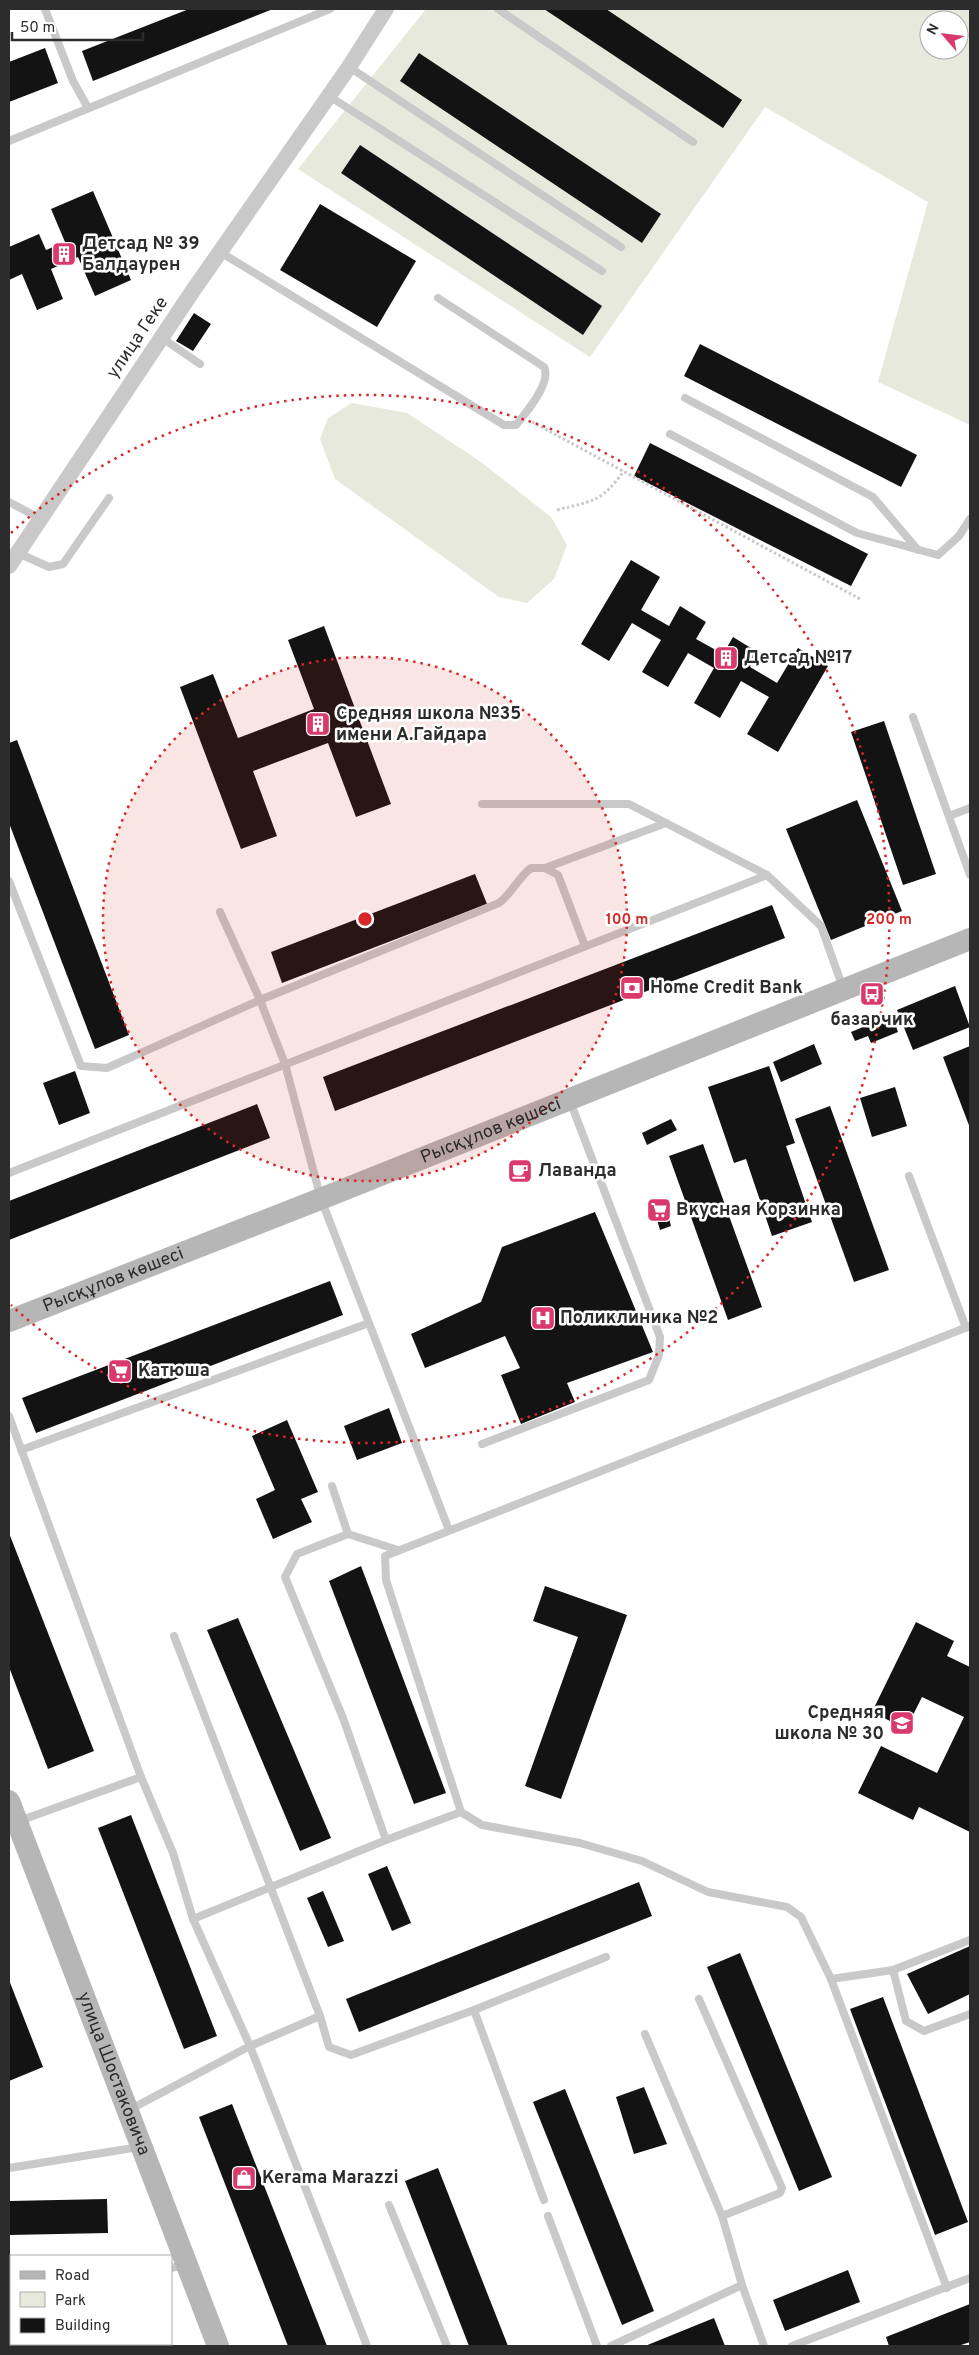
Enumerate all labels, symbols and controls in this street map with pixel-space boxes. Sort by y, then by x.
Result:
scale bar [12,10,144,42]
north arrow [919,10,969,60]
text: 50 m [20,19,55,38]
text: N [924,21,944,38]
place label: Детсад № 39 Балдаурен [82,233,200,277]
building icon: Детсад № 39 Балдаурен [51,241,77,267]
street label: улица Геке [102,292,174,384]
building icon: Детсад №17 [713,645,739,671]
place label: Детсад №17 [744,647,852,670]
place label: Средняя школа №35 имени А.Гайдара [336,703,521,747]
building icon: Средняя школа №35 имени А.Гайдара [305,711,331,737]
centre of rings [356,910,374,928]
text: 100 m [606,911,648,930]
text: 200 m [866,911,912,930]
bank icon: Home Credit Bank [619,975,645,1001]
place label: Home Credit Bank [650,977,803,1000]
bus stop icon: базарчик [859,981,885,1007]
place label: базарчик [831,1009,914,1032]
street label: Рысқұлов көшесі [417,1092,564,1169]
cafe icon: Лаванда [507,1158,533,1184]
place label: Лаванда [538,1160,617,1183]
supermarket icon: Вкусная Корзинка [646,1197,672,1223]
place label: Вкусная Корзинка [676,1199,841,1222]
street label: Рысқұлов көшесі [40,1242,187,1318]
hospital icon: Поликлиника №2 [530,1305,556,1331]
place label: Поликлиника №2 [560,1307,718,1330]
supermarket icon: Катюша [107,1358,133,1384]
place label: Катюша [138,1360,210,1383]
place label: Средняя школа № 30 [775,1702,884,1746]
school or university icon: Средняя школа № 30 [889,1710,915,1736]
street label: улица Шостаковича [72,1989,155,2159]
shop icon: Kerama Marazzi [231,2165,257,2191]
place label: Kerama Marazzi [262,2167,399,2190]
legend [10,2255,172,2345]
text: Road [55,2267,90,2286]
text: Park [55,2292,86,2311]
text: Building [55,2317,110,2336]

